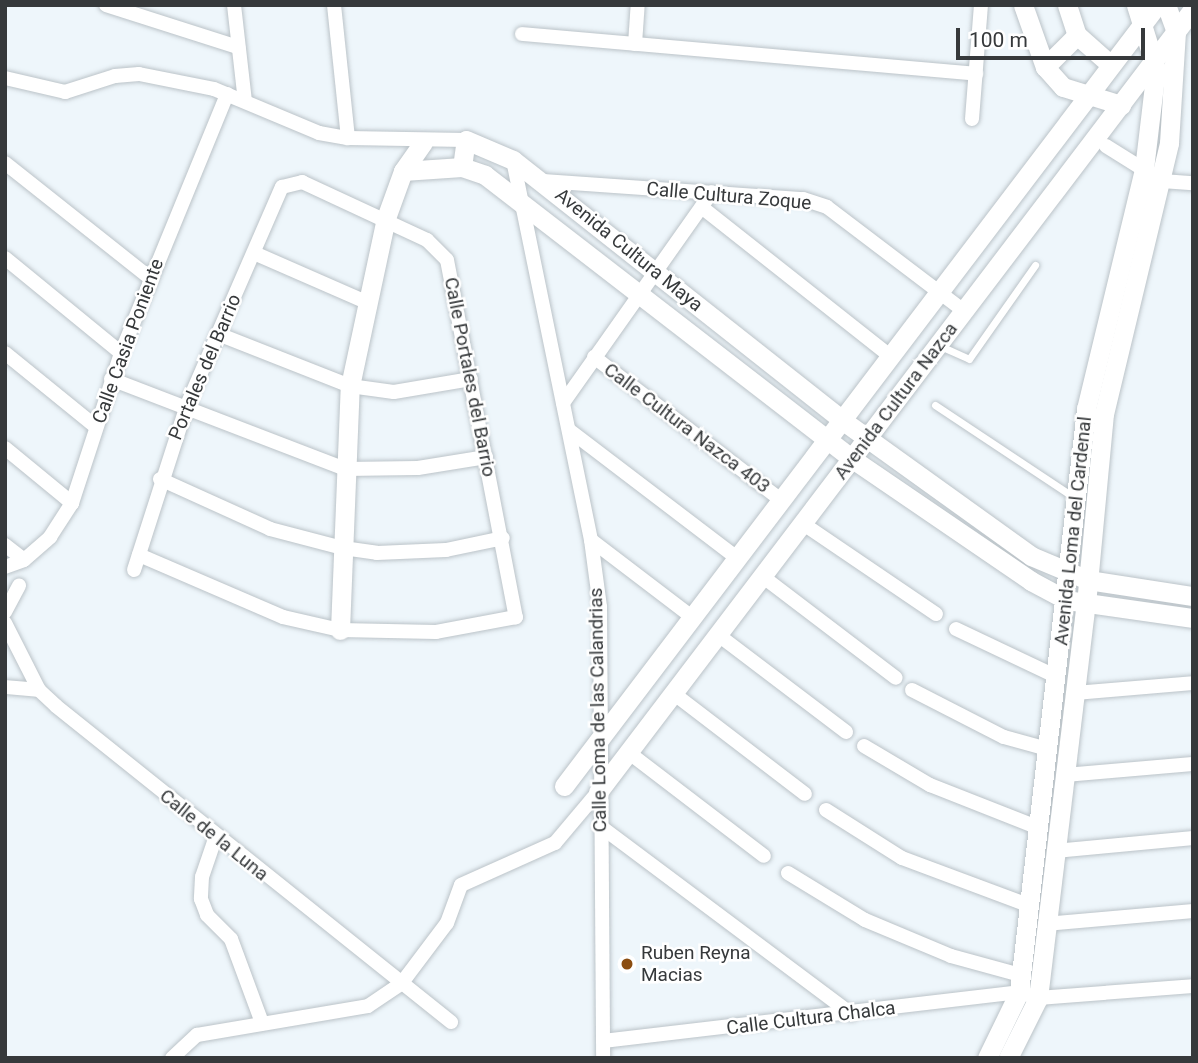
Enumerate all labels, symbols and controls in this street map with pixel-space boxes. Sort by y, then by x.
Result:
scale bar [960,14,1149,58]
text: 100 m [969,28,1028,52]
street label: Calle Cultura Zoque [646,177,812,215]
street label: Avenida Cultura Maya [551,183,707,317]
street label: Calle Casia Poniente [88,256,168,426]
street label: Calle Portales del Barrio [439,275,501,479]
street label: Portales del Barrio [164,291,246,443]
street label: Avenida Cultura Nazca [830,318,962,484]
street label: Calle Cultura Nazca 403 [599,358,775,498]
street label: Avenida Loma del Cardenal [1050,415,1096,647]
street label: Calle Loma de las Calandrias [584,588,612,832]
street label: Calle de la Luna [155,784,273,886]
place label: Ruben Reyna Macias [641,942,751,986]
marker: Ruben Reyna Macias [619,956,635,972]
street label: Calle Cultura Chalca [725,996,897,1040]

